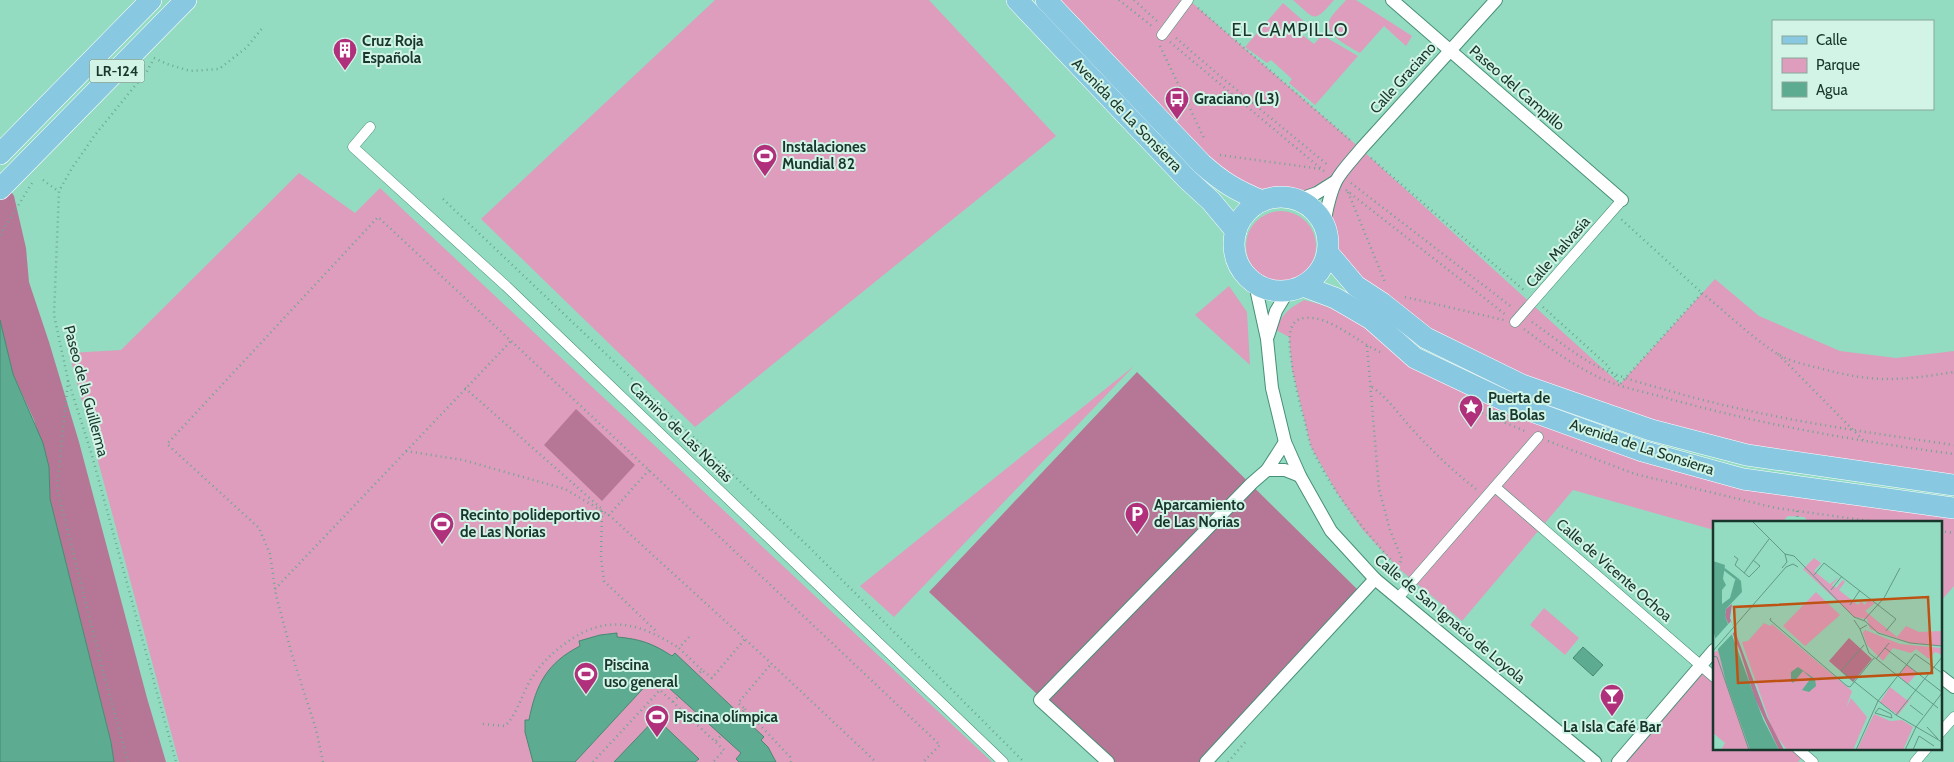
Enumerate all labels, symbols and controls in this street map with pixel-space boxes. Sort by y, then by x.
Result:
district label: EL CAMPILLO [1231,19,1349,41]
legend [1772,20,1934,110]
text: Calle [1816,31,1847,49]
place label: Cruz Roja Española [362,32,424,67]
building icon: Cruz Roja Española [332,37,358,71]
street label: Calle Graciano [1366,38,1440,118]
street label: Paseo del Campillo [1466,42,1568,134]
street label: Avenida de La Sonsierra [1068,55,1186,176]
text: Parque [1816,56,1860,74]
road number: LR-124 [90,59,144,82]
text: Agua [1816,81,1848,99]
bus stop icon: Graciano (L3) [1164,86,1190,120]
place label: Graciano (L3) [1194,90,1279,108]
place label: Instalaciones Mundial 82 [782,138,866,173]
sports icon: Instalaciones Mundial 82 [752,143,778,177]
street label: Calle Malvasía [1522,212,1594,291]
street label: Paseo de la Guillerma [60,323,112,459]
street label: Camino de Las Norias [626,378,736,486]
place label: Puerta de las Bolas [1488,389,1550,424]
place icon: Puerta de las Bolas [1458,394,1484,428]
street label: Avenida de La Sonsierra [1568,415,1717,479]
place label: Aparcamiento de Las Norias [1154,496,1245,531]
parking icon: Aparcamiento de Las Norias [1124,501,1150,535]
place label: Recinto polideportivo de Las Norias [460,506,601,541]
sports icon: Recinto polideportivo de Las Norias [429,511,455,545]
street label: Calle de Vicente Ochoa [1552,515,1676,626]
inset map [1713,521,1942,750]
street label: Calle de San Ignacio de Loyola [1371,551,1530,688]
place label: Piscina uso general [604,656,678,691]
sports icon: Piscina uso general [573,661,599,695]
bar icon: La Isla Café Bar [1599,683,1625,717]
sports icon: Piscina olímpica [644,704,670,738]
place label: Piscina olímpica [674,708,778,726]
place label: La Isla Café Bar [1563,718,1661,736]

